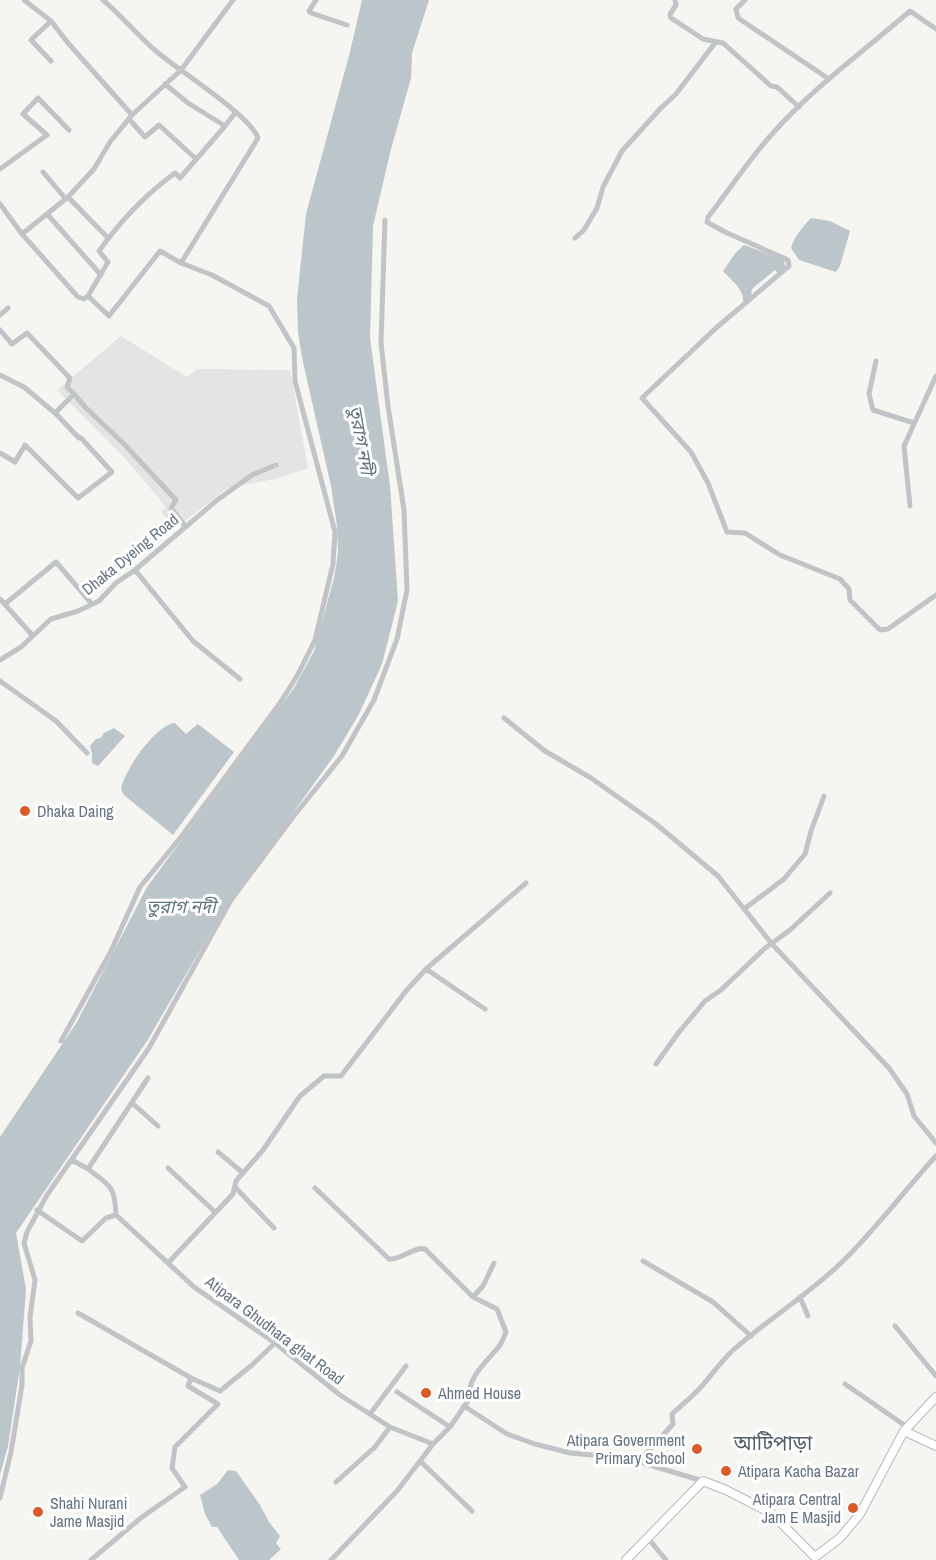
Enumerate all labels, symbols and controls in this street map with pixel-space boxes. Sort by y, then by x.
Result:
water label: তুরাগ নদী [343,403,380,479]
street label: Dhaka Dyeing Road [77,508,183,600]
place label: Dhaka Daing [37,800,114,822]
marker: Dhaka Daing [18,804,32,818]
water label: তুরাগ নদী [146,894,219,919]
street label: Atipara Ghudhara ghat Road [200,1270,349,1389]
place label: Ahmed House [437,1382,521,1404]
marker: Ahmed House [419,1386,433,1400]
place label: Atipara Government Primary School [566,1429,685,1469]
district label: আটিপাড়া [733,1429,813,1456]
marker: Atipara Government Primary School [690,1442,704,1456]
place label: Atipara Kacha Bazar [737,1460,860,1482]
marker: Atipara Kacha Bazar [719,1464,733,1478]
place label: Atipara Central Jam E Masjid [752,1488,841,1528]
place label: Shahi Nurani Jame Masjid [50,1492,127,1532]
marker: Atipara Central Jam E Masjid [846,1501,860,1515]
marker: Shahi Nurani Jame Masjid [31,1505,45,1519]

